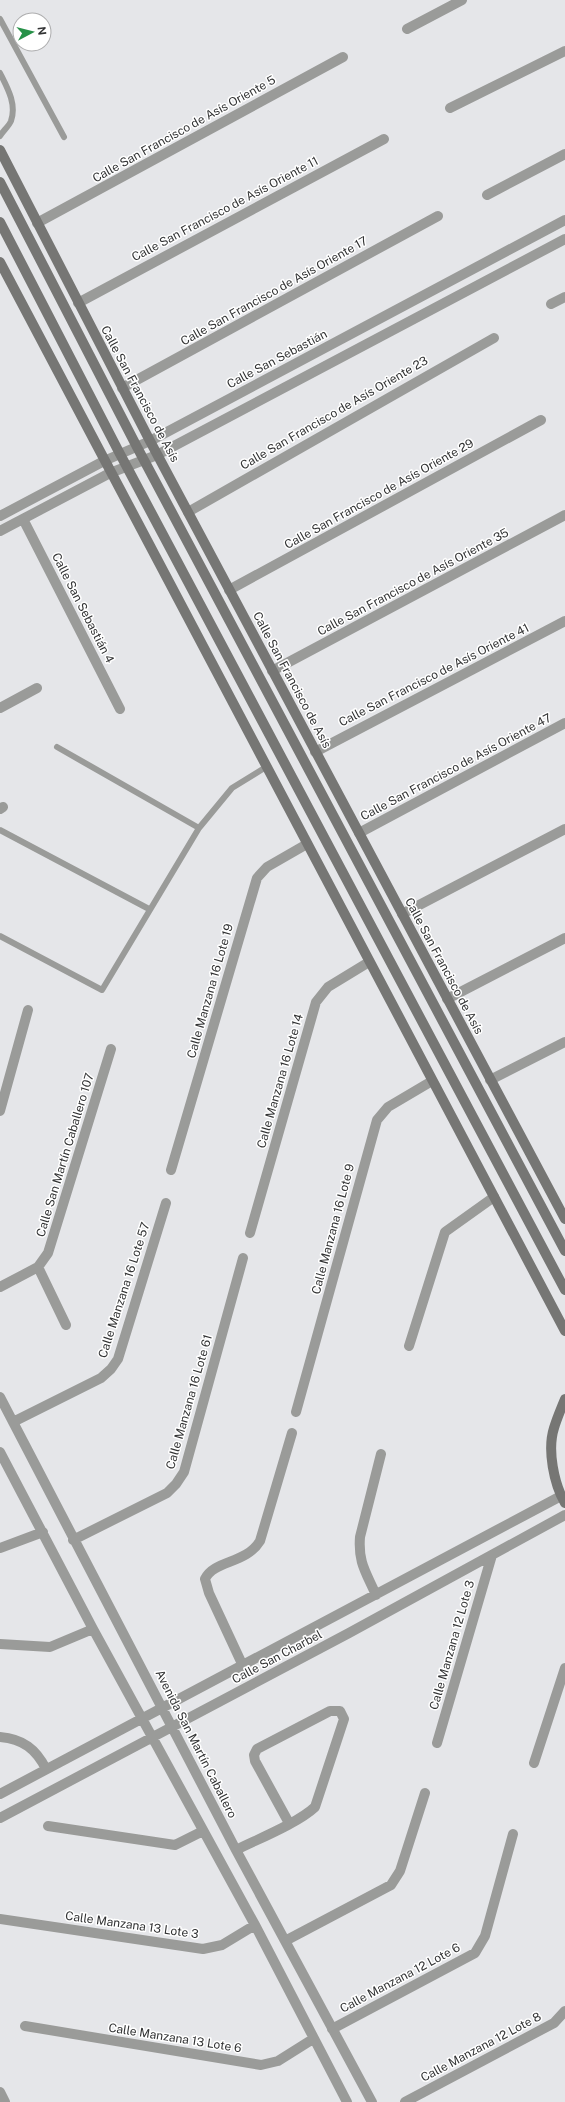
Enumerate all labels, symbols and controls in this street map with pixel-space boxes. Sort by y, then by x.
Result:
north arrow [12,12,52,52]
text: N [35,26,48,36]
street label: Calle San Francisco de Asís Oriente 5 [90,73,278,185]
street label: Calle San Francisco de Asís Oriente 11 [129,154,321,264]
street label: Calle San Francisco de Asís Oriente 17 [178,234,370,348]
street label: Calle San Francisco de Asís [98,323,182,465]
street label: Calle San Sebastián [225,327,330,391]
street label: Calle San Francisco de Asís Oriente 23 [238,353,430,473]
street label: Calle San Francisco de Asís Oriente 29 [282,436,476,552]
street label: Calle San Francisco de Asís Oriente 35 [315,525,511,639]
street label: Calle San Sebastián 4 [49,551,117,666]
street label: Calle San Francisco de Asís [250,609,334,751]
street label: Calle San Francisco de Asís Oriente 41 [336,621,532,729]
street label: Calle San Francisco de Asís Oriente 47 [358,711,554,823]
street label: Calle San Francisco de Asís [402,895,486,1037]
street label: Calle Manzana 16 Lote 19 [184,922,236,1060]
street label: Calle Manzana 16 Lote 14 [254,1012,306,1150]
street label: Calle San Martín Caballero 107 [33,1071,97,1239]
street label: Calle Manzana 16 Lote 9 [309,1162,357,1296]
street label: Calle Manzana 16 Lote 57 [95,1220,153,1360]
street label: Calle Manzana 16 Lote 61 [163,1333,215,1471]
street label: Calle Manzana 12 Lote 3 [427,1579,477,1711]
street label: Calle San Charbel [230,1627,325,1687]
street label: Avenida San Martín Caballero [152,1668,240,1821]
street label: Calle Manzana 13 Lote 3 [64,1909,200,1941]
street label: Calle Manzana 12 Lote 6 [338,1940,462,2016]
street label: Calle Manzana 12 Lote 8 [418,2009,544,2085]
street label: Calle Manzana 13 Lote 6 [107,2021,243,2055]

